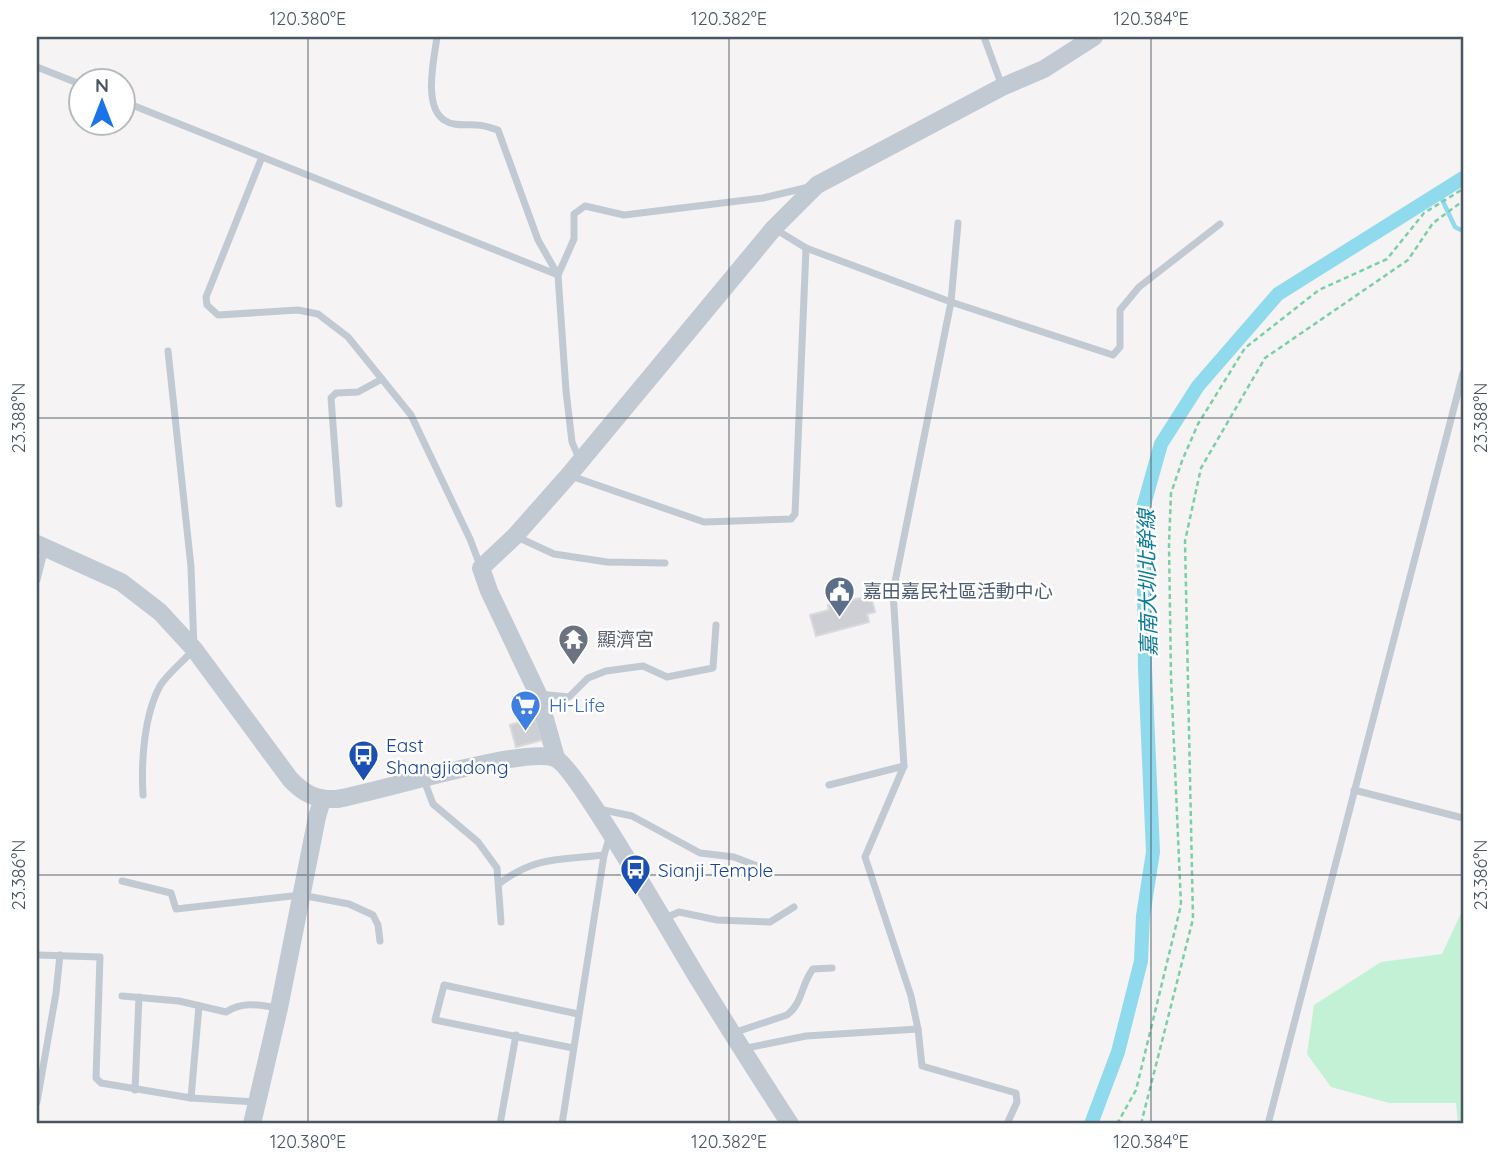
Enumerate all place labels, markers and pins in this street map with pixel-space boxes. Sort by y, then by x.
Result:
public building icon: 嘉田嘉民社區活動中心 [823,574,857,618]
place label: 嘉田嘉民社區活動中心 [863,579,1053,603]
temple icon: 顯濟宮 [557,622,591,666]
place label: 顯濟宮 [597,627,654,651]
supermarket icon: Hi-Life [509,688,543,732]
place label: Hi-Life [549,693,605,717]
place label: East Shangjiadong [386,733,509,779]
bus stop icon: East Shangjiadong [346,739,380,783]
bus stop icon: Sianji Temple [618,853,652,897]
place label: Sianji Temple [658,858,773,882]

